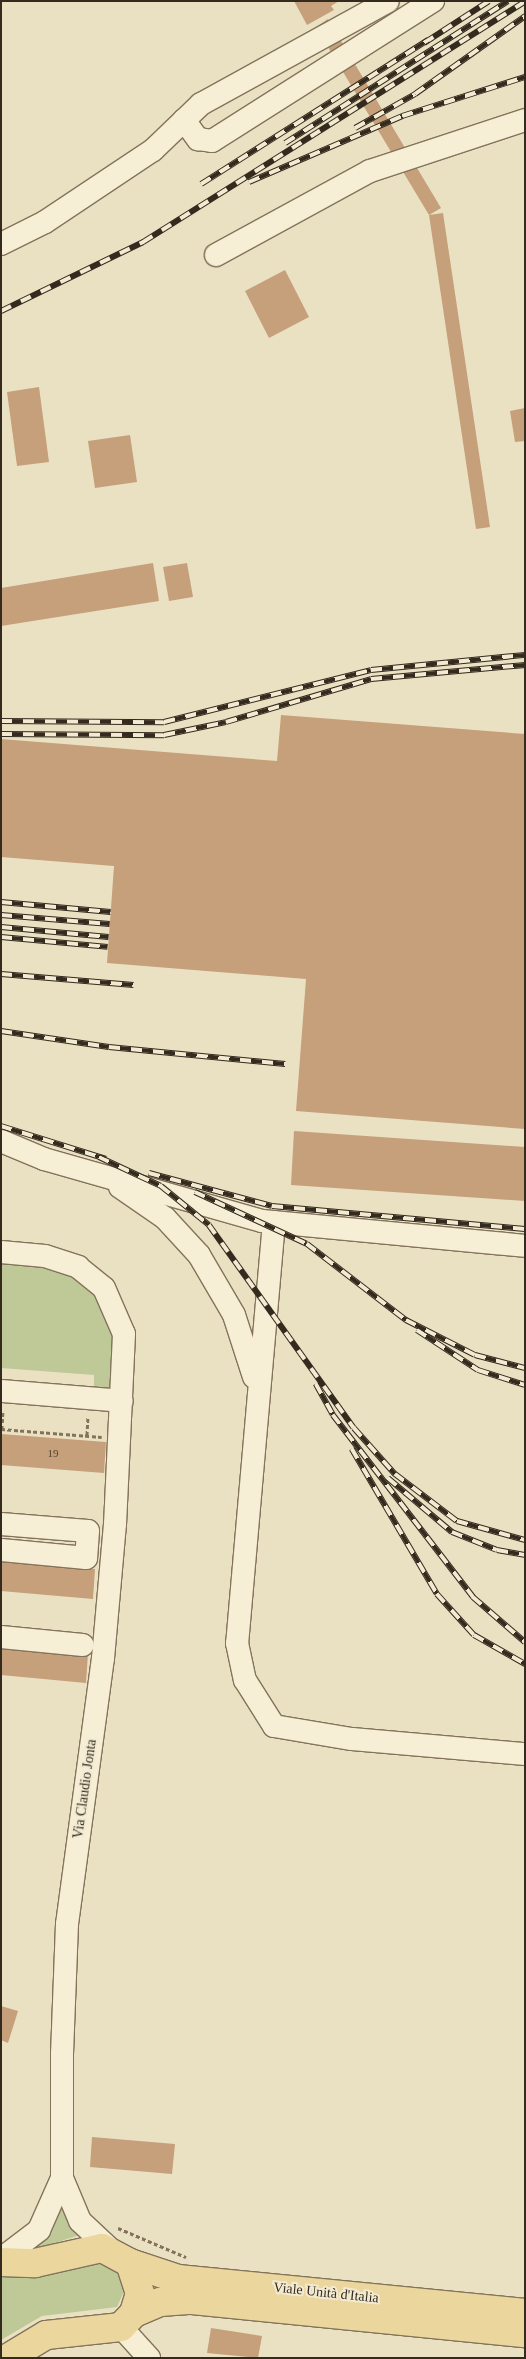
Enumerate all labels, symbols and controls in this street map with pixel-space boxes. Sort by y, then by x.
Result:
house number: 19 [48,1446,58,1460]
street label: Via Claudio Jonta [70,1738,100,1840]
street label: Viale Unità d'Italia [272,2279,380,2307]

